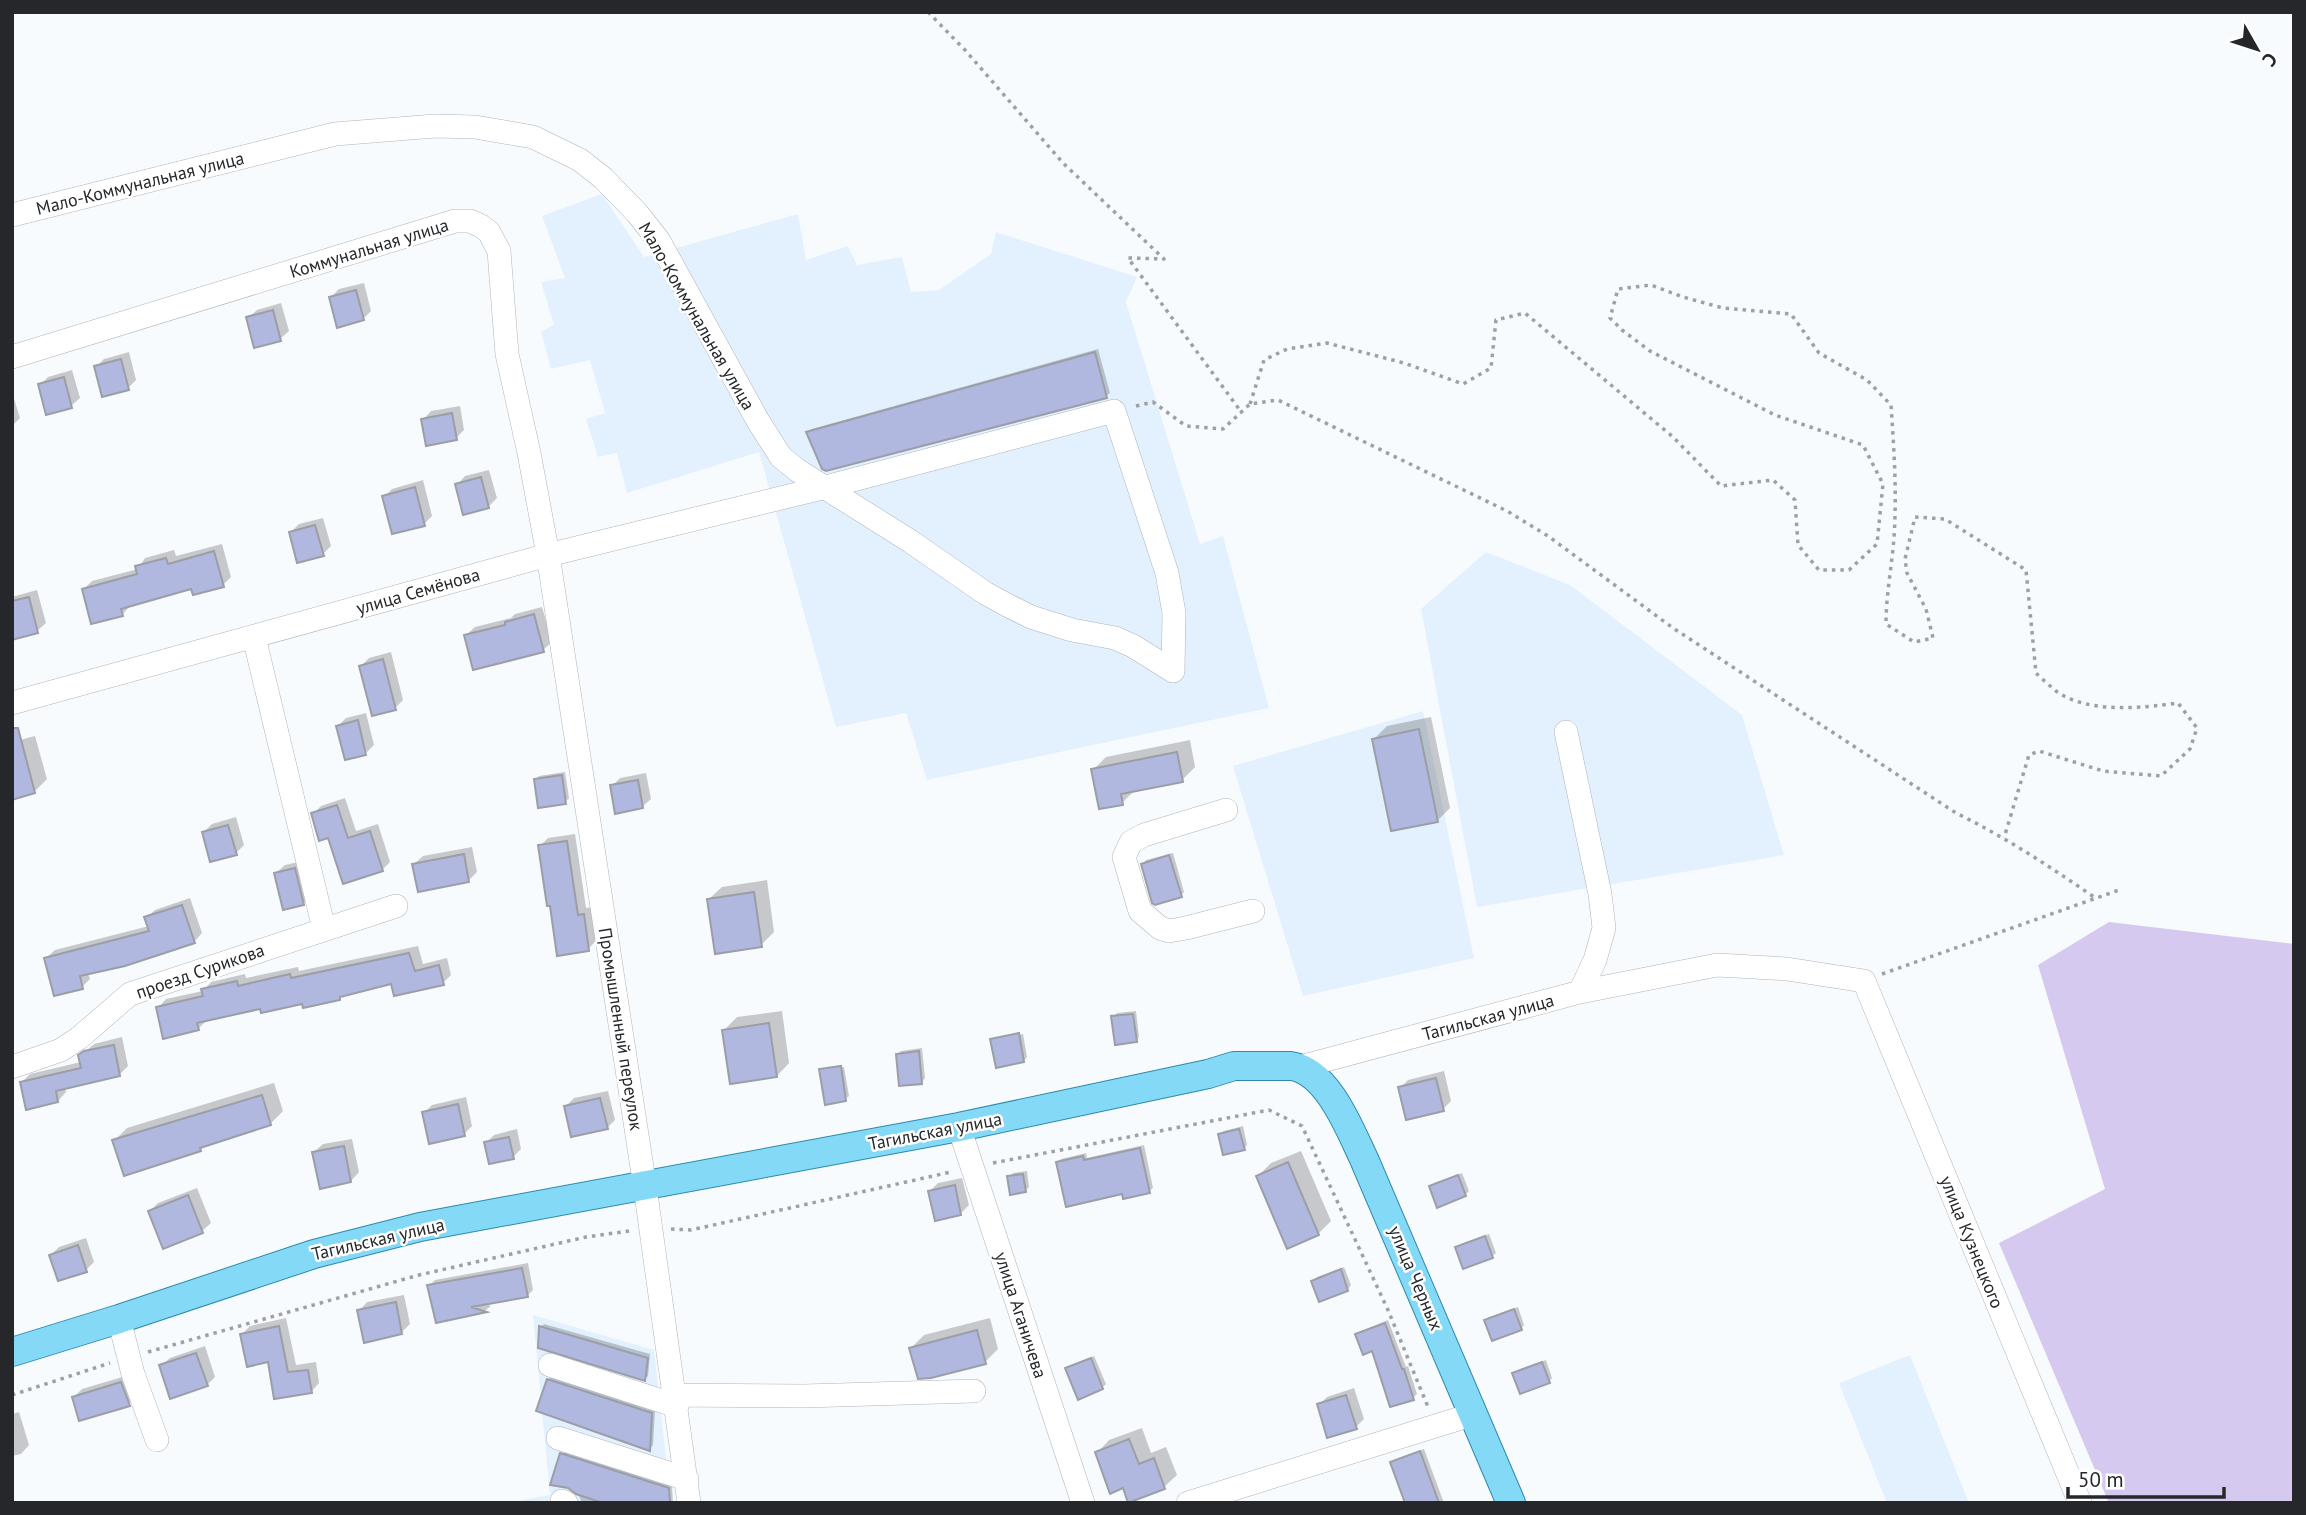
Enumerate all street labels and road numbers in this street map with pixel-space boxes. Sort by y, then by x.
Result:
street label: Мало-Коммунальная улица [34,146,246,220]
street label: Коммунальная улица [287,213,451,283]
street label: Мало-Коммунальная улица [634,218,760,414]
street label: улица Семёнова [354,562,482,620]
street label: Промышленный переулок [594,926,648,1132]
street label: проезд Сурикова [133,938,267,1004]
street label: Тагильская улица [1420,988,1556,1046]
street label: Тагильская улица [866,1107,1004,1155]
street label: улица Кузнецкого [1935,1172,2009,1312]
street label: Тагильская улица [309,1213,447,1265]
street label: улица Черных [1384,1222,1448,1334]
street label: улица Аганичева [990,1249,1052,1381]

